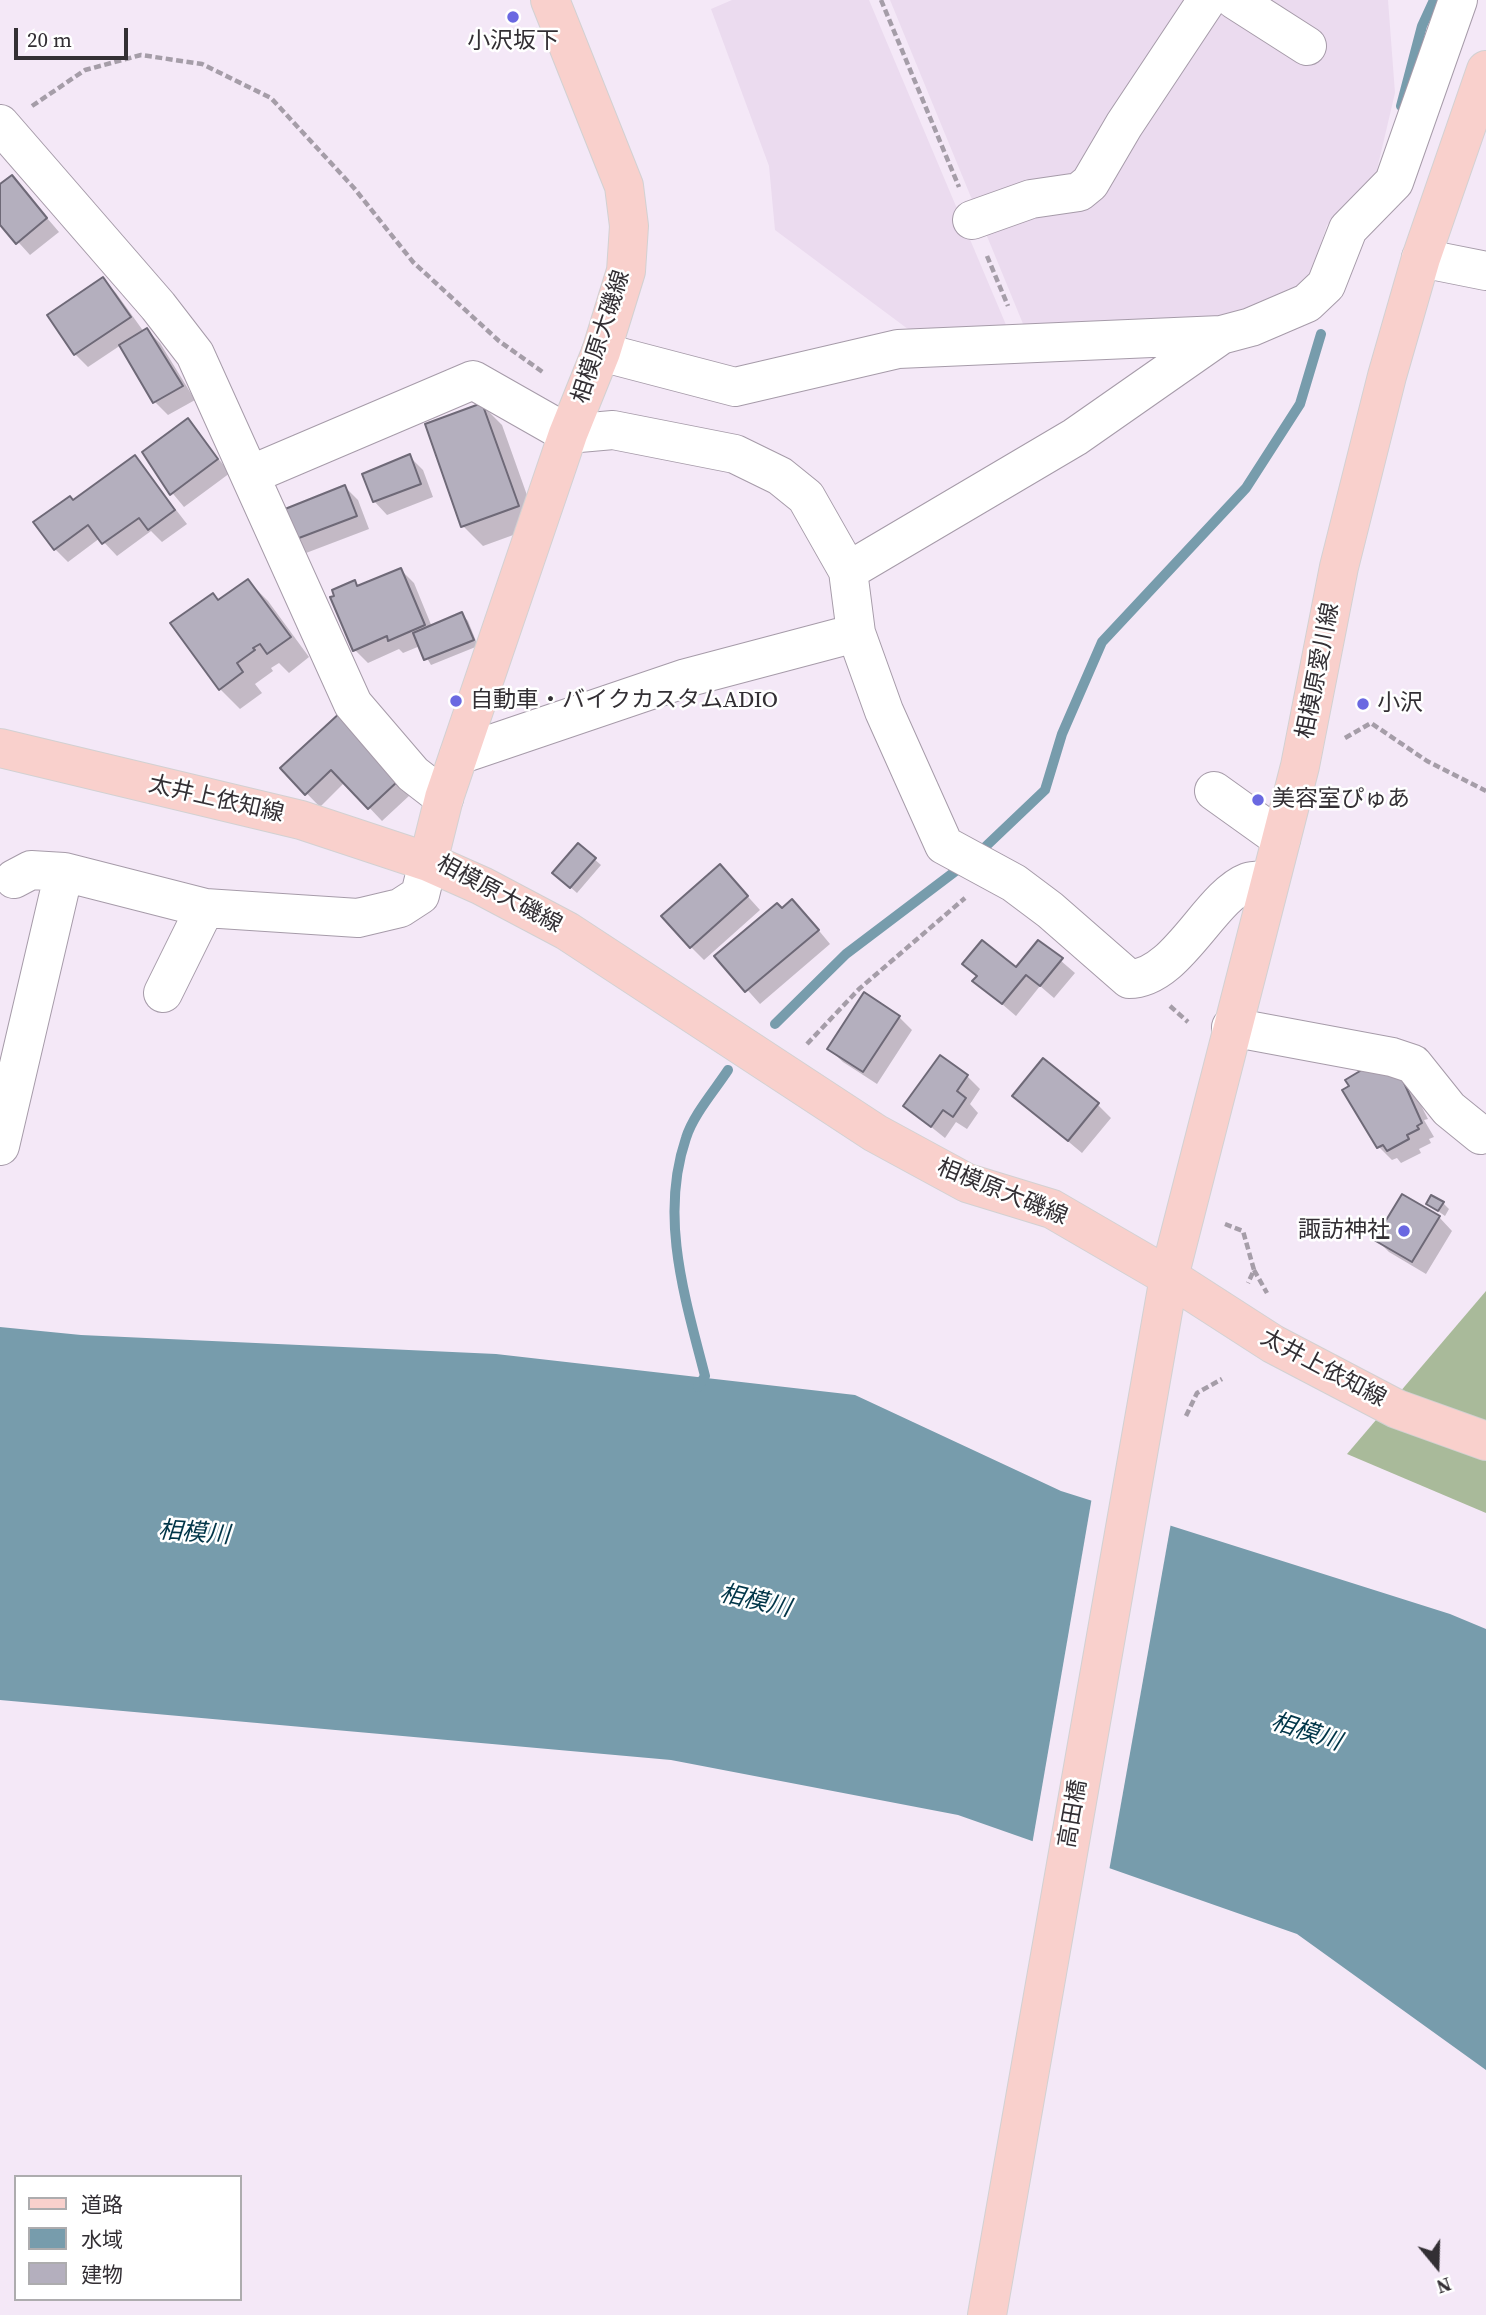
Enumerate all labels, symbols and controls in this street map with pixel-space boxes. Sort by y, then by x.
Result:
marker: 小沢坂下 [505,9,521,25]
scale bar [18,14,131,58]
text: 20 m [27,25,72,54]
place label: 小沢坂下 [467,28,559,56]
street label: 相模原大磯線 [568,267,636,407]
street label: 相模原愛川線 [1292,601,1346,741]
place label: 自動車・バイクカスタムADIO [470,687,778,715]
place label: 小沢 [1377,690,1423,718]
marker: 自動車・バイクカスタムADIO [448,693,464,709]
marker: 小沢 [1355,696,1371,712]
street label: 太井上依知線 [146,771,286,829]
place label: 美容室ぴゅあ [1272,786,1410,814]
marker: 美容室ぴゅあ [1250,792,1266,808]
street label: 相模原大磯線 [432,850,566,940]
street label: 相模原大磯線 [933,1154,1071,1232]
place label: 諏訪神社 [1298,1217,1390,1245]
marker: 諏訪神社 [1396,1223,1412,1239]
street label: 太井上依知線 [1256,1324,1390,1414]
water label: 相模川 [157,1517,231,1551]
water label: 相模川 [717,1580,793,1624]
water label: 相模川 [1267,1708,1345,1758]
street label: 高田橋 [1054,1778,1094,1850]
legend [14,2175,242,2301]
text: 道路 [81,2190,123,2219]
text: 水域 [81,2225,123,2254]
north arrow [1402,2231,1472,2301]
text: 建物 [81,2260,123,2289]
text: N [1433,2271,1455,2300]

